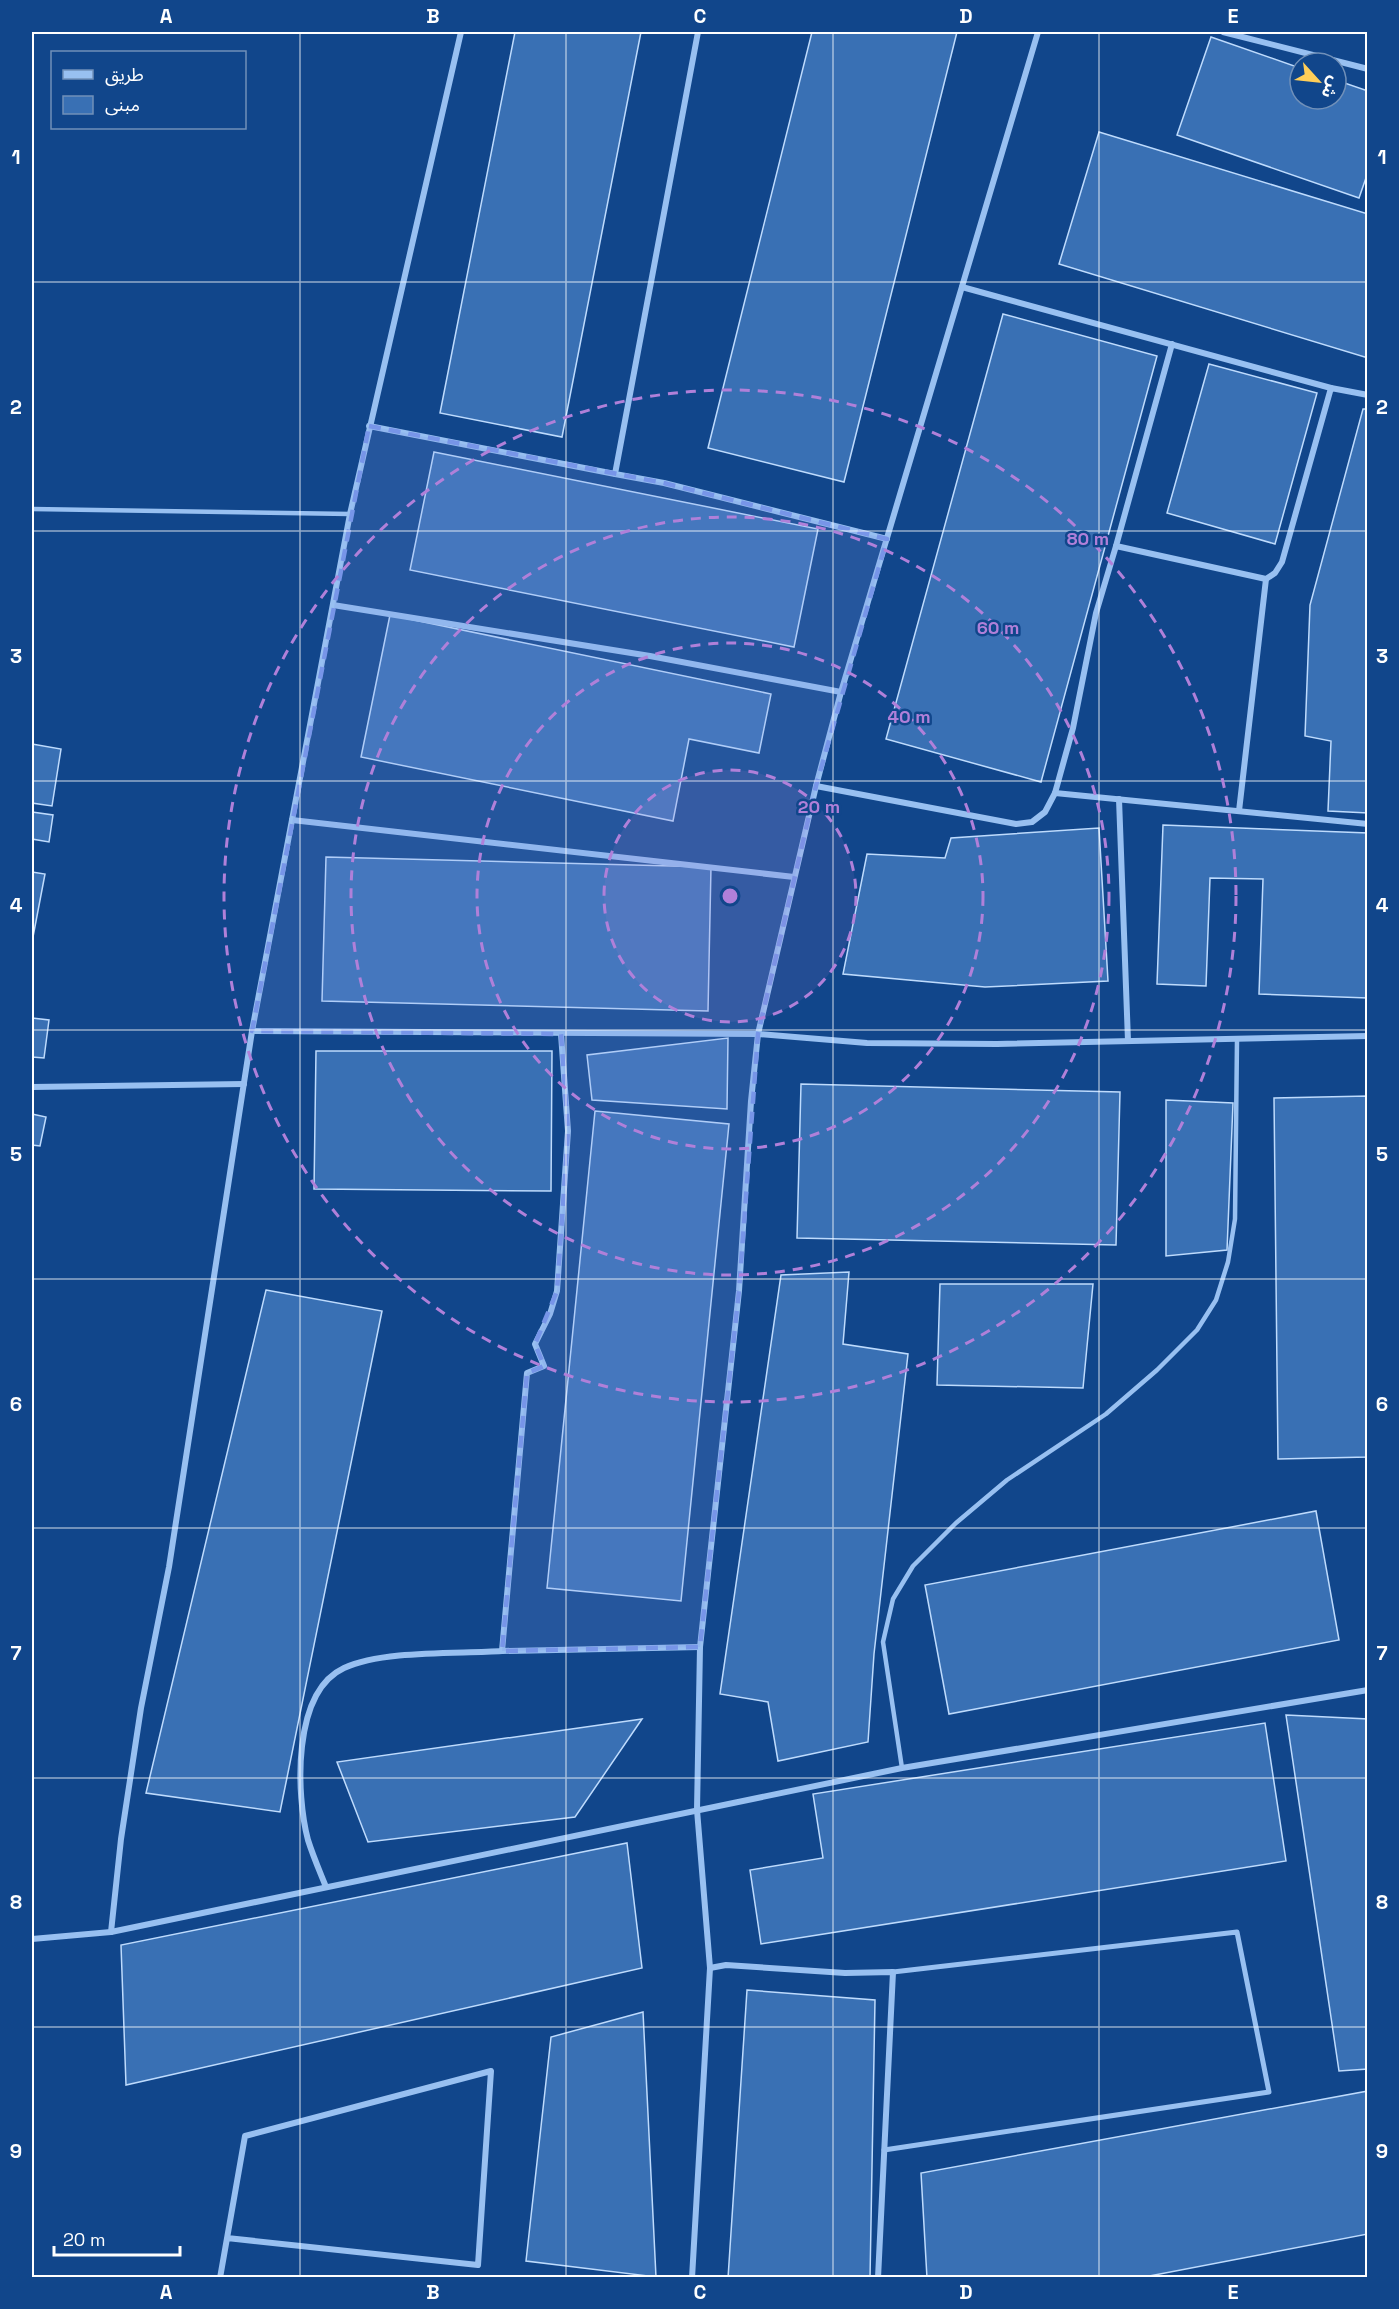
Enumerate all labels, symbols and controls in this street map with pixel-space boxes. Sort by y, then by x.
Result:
text: A [160,3,173,29]
text: B [426,3,440,29]
text: C [694,3,707,29]
text: D [959,3,973,29]
text: E [1227,3,1239,29]
legend [51,51,246,129]
north arrow [1288,51,1348,111]
text: طريق [105,63,144,86]
text: ش [1317,73,1345,102]
text: مبنى [105,93,140,116]
text: 1 [11,144,21,170]
text: 1 [1377,144,1387,170]
text: 2 [10,394,22,420]
text: 2 [1376,394,1388,420]
text: 80 m [1067,527,1109,550]
text: 60 m [977,616,1019,639]
text: 3 [10,643,22,669]
text: 3 [1376,643,1388,669]
text: 40 m [887,705,931,728]
text: 20 m [798,795,840,818]
centre of rings [720,886,740,906]
text: 4 [10,892,23,918]
text: 4 [1376,892,1389,918]
text: 5 [10,1141,22,1167]
text: 5 [1376,1141,1388,1167]
text: 6 [10,1391,22,1417]
text: 6 [1376,1391,1388,1417]
text: 7 [10,1640,22,1666]
text: 7 [1376,1640,1388,1666]
text: 8 [10,1889,22,1915]
text: 8 [1376,1889,1388,1915]
text: 9 [10,2138,22,2164]
text: 9 [1376,2138,1388,2164]
scale bar [54,2219,180,2257]
text: 20 m [63,2228,106,2251]
text: A [160,2279,173,2305]
text: B [426,2279,440,2305]
text: C [694,2279,707,2305]
text: D [959,2279,973,2305]
text: E [1227,2279,1239,2305]

